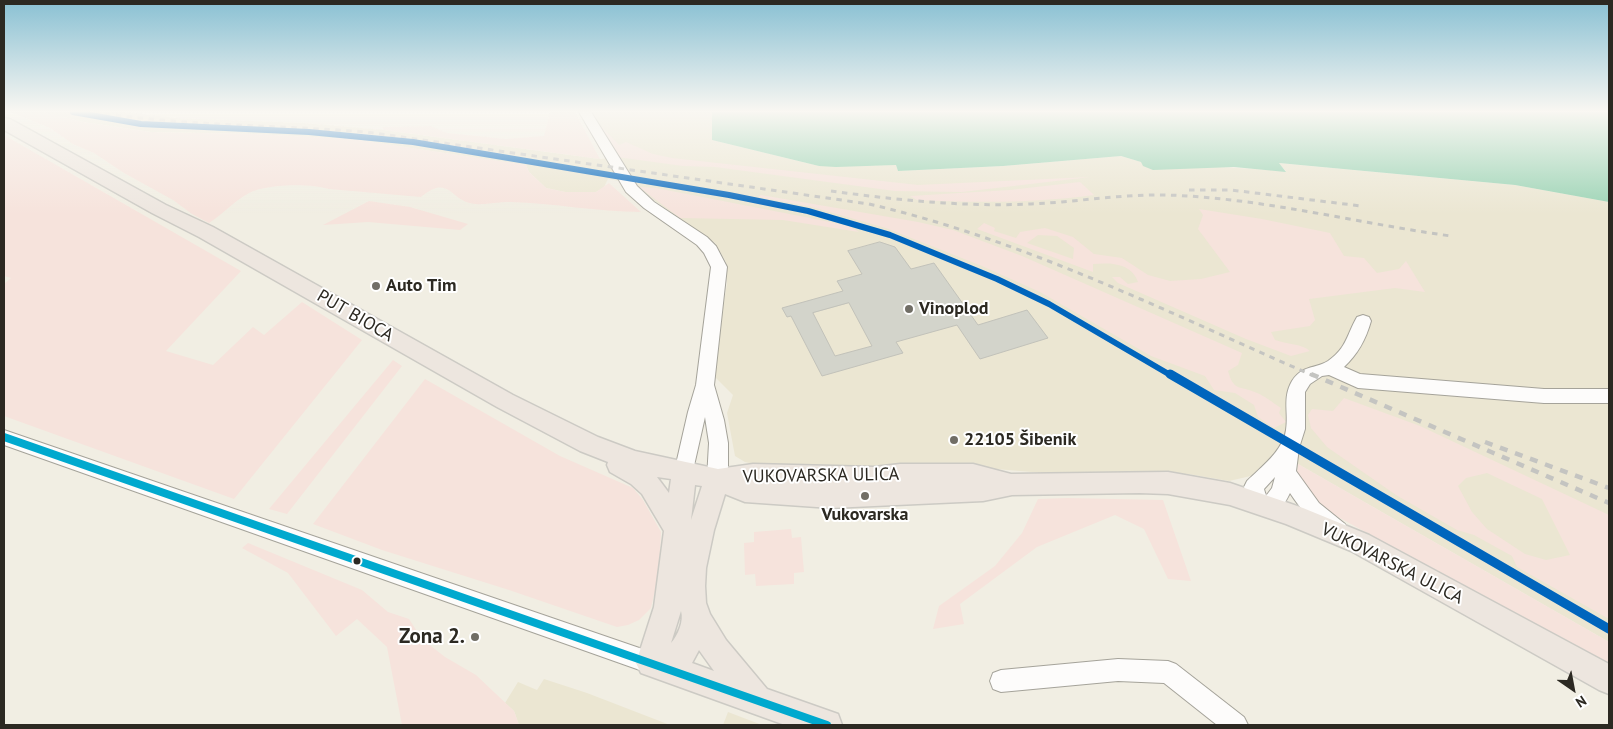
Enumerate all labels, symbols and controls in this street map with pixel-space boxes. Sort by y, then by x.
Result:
place label: Auto Tim [386,275,457,297]
marker: Auto Tim [370,280,382,292]
street label: PUT BIOCA [313,285,397,347]
place label: Vinoplod [919,298,989,320]
marker: Vinoplod [903,303,915,315]
place label: 22105 Šibenik [964,429,1076,451]
marker: 22105 Šibenik [948,434,960,446]
street label: VUKOVARSKA ULICA [743,464,899,488]
marker: Vukovarska [859,490,871,502]
place label: Vukovarska [822,504,908,526]
street label: VUKOVARSKA ULICA [1317,519,1467,609]
unlabelled marker [352,556,362,566]
place label: Zona 2. [399,624,465,650]
marker: Zona 2. [469,631,481,643]
north arrow [1548,664,1598,714]
text: N [1572,692,1590,712]

